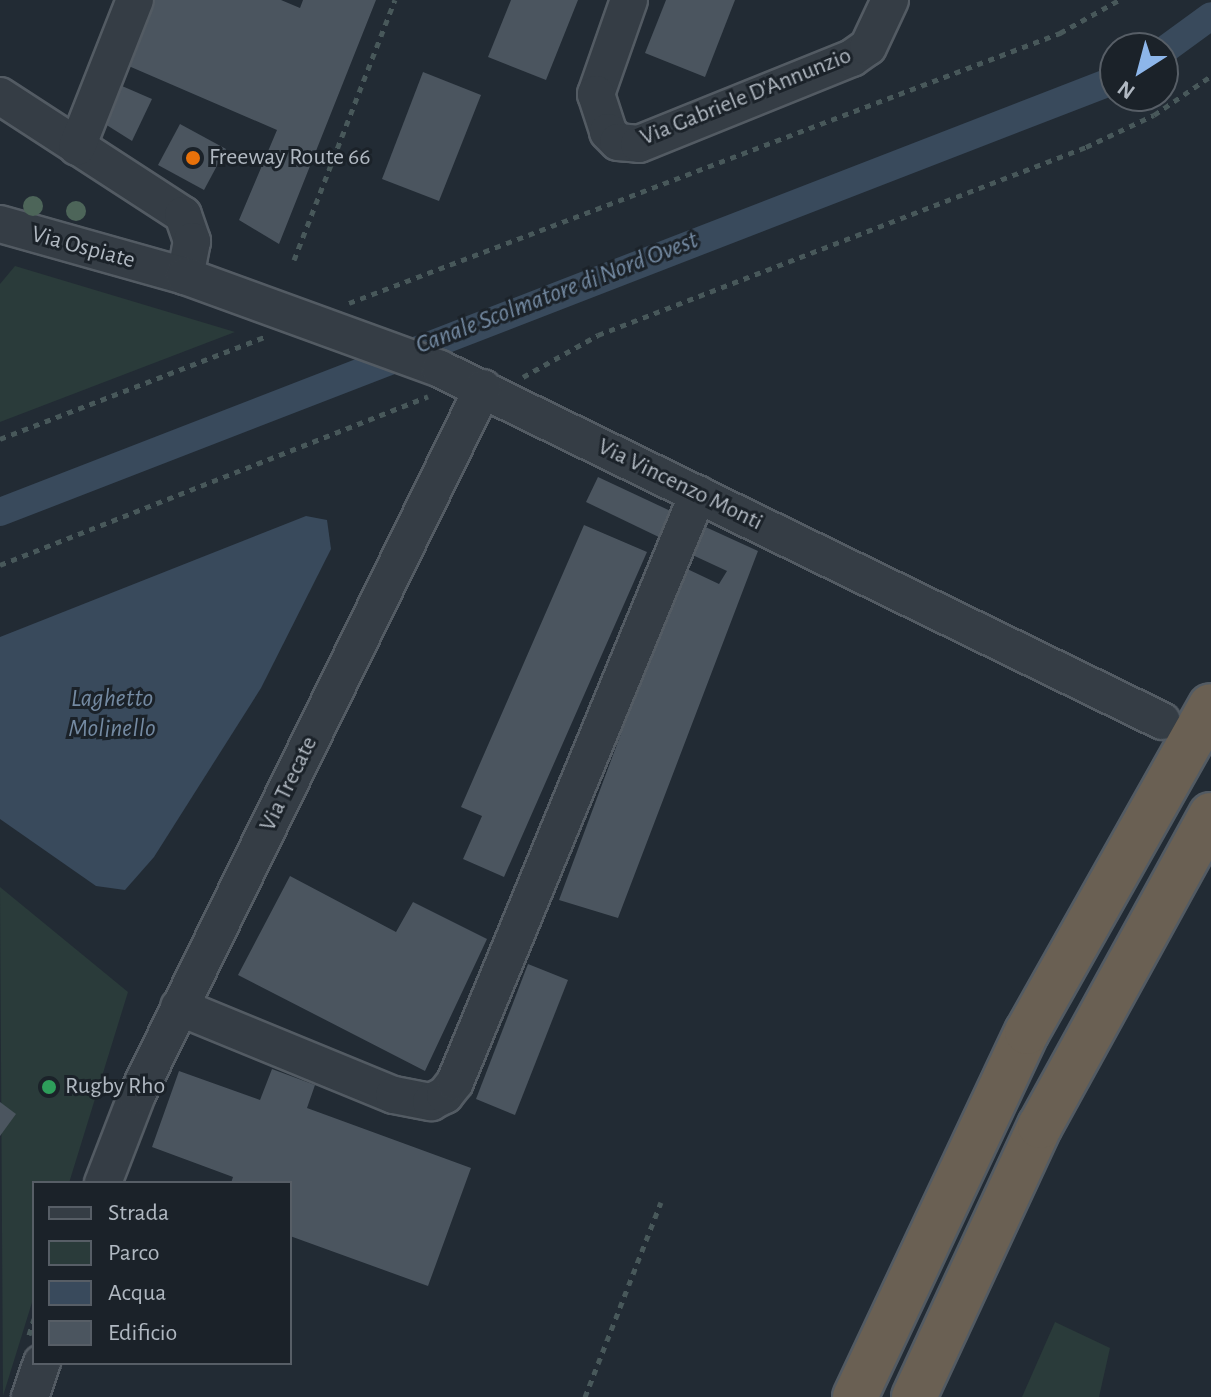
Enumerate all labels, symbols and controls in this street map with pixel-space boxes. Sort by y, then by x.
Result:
north arrow [1099,32,1179,112]
street label: Via Gabriele D'Annunzio [636,41,856,153]
text: N [1113,76,1139,103]
place label: Freeway Route 66 [209,144,371,172]
marker: Freeway Route 66 [184,149,202,167]
street label: Via Ospiate [28,220,138,276]
water label: Canale Scolmatore di Nord Ovest [411,225,703,361]
street label: Via Vincenzo Monti [593,433,767,537]
water label: Laghetto Molinello [68,683,156,744]
street label: Via Trecate [254,732,324,836]
place label: Rugby Rho [65,1073,165,1101]
marker: Rugby Rho [40,1078,58,1096]
legend [32,1181,292,1365]
text: Strada [108,1201,169,1225]
text: Parco [108,1241,159,1265]
text: Acqua [108,1281,166,1305]
text: Edificio [108,1321,177,1345]

